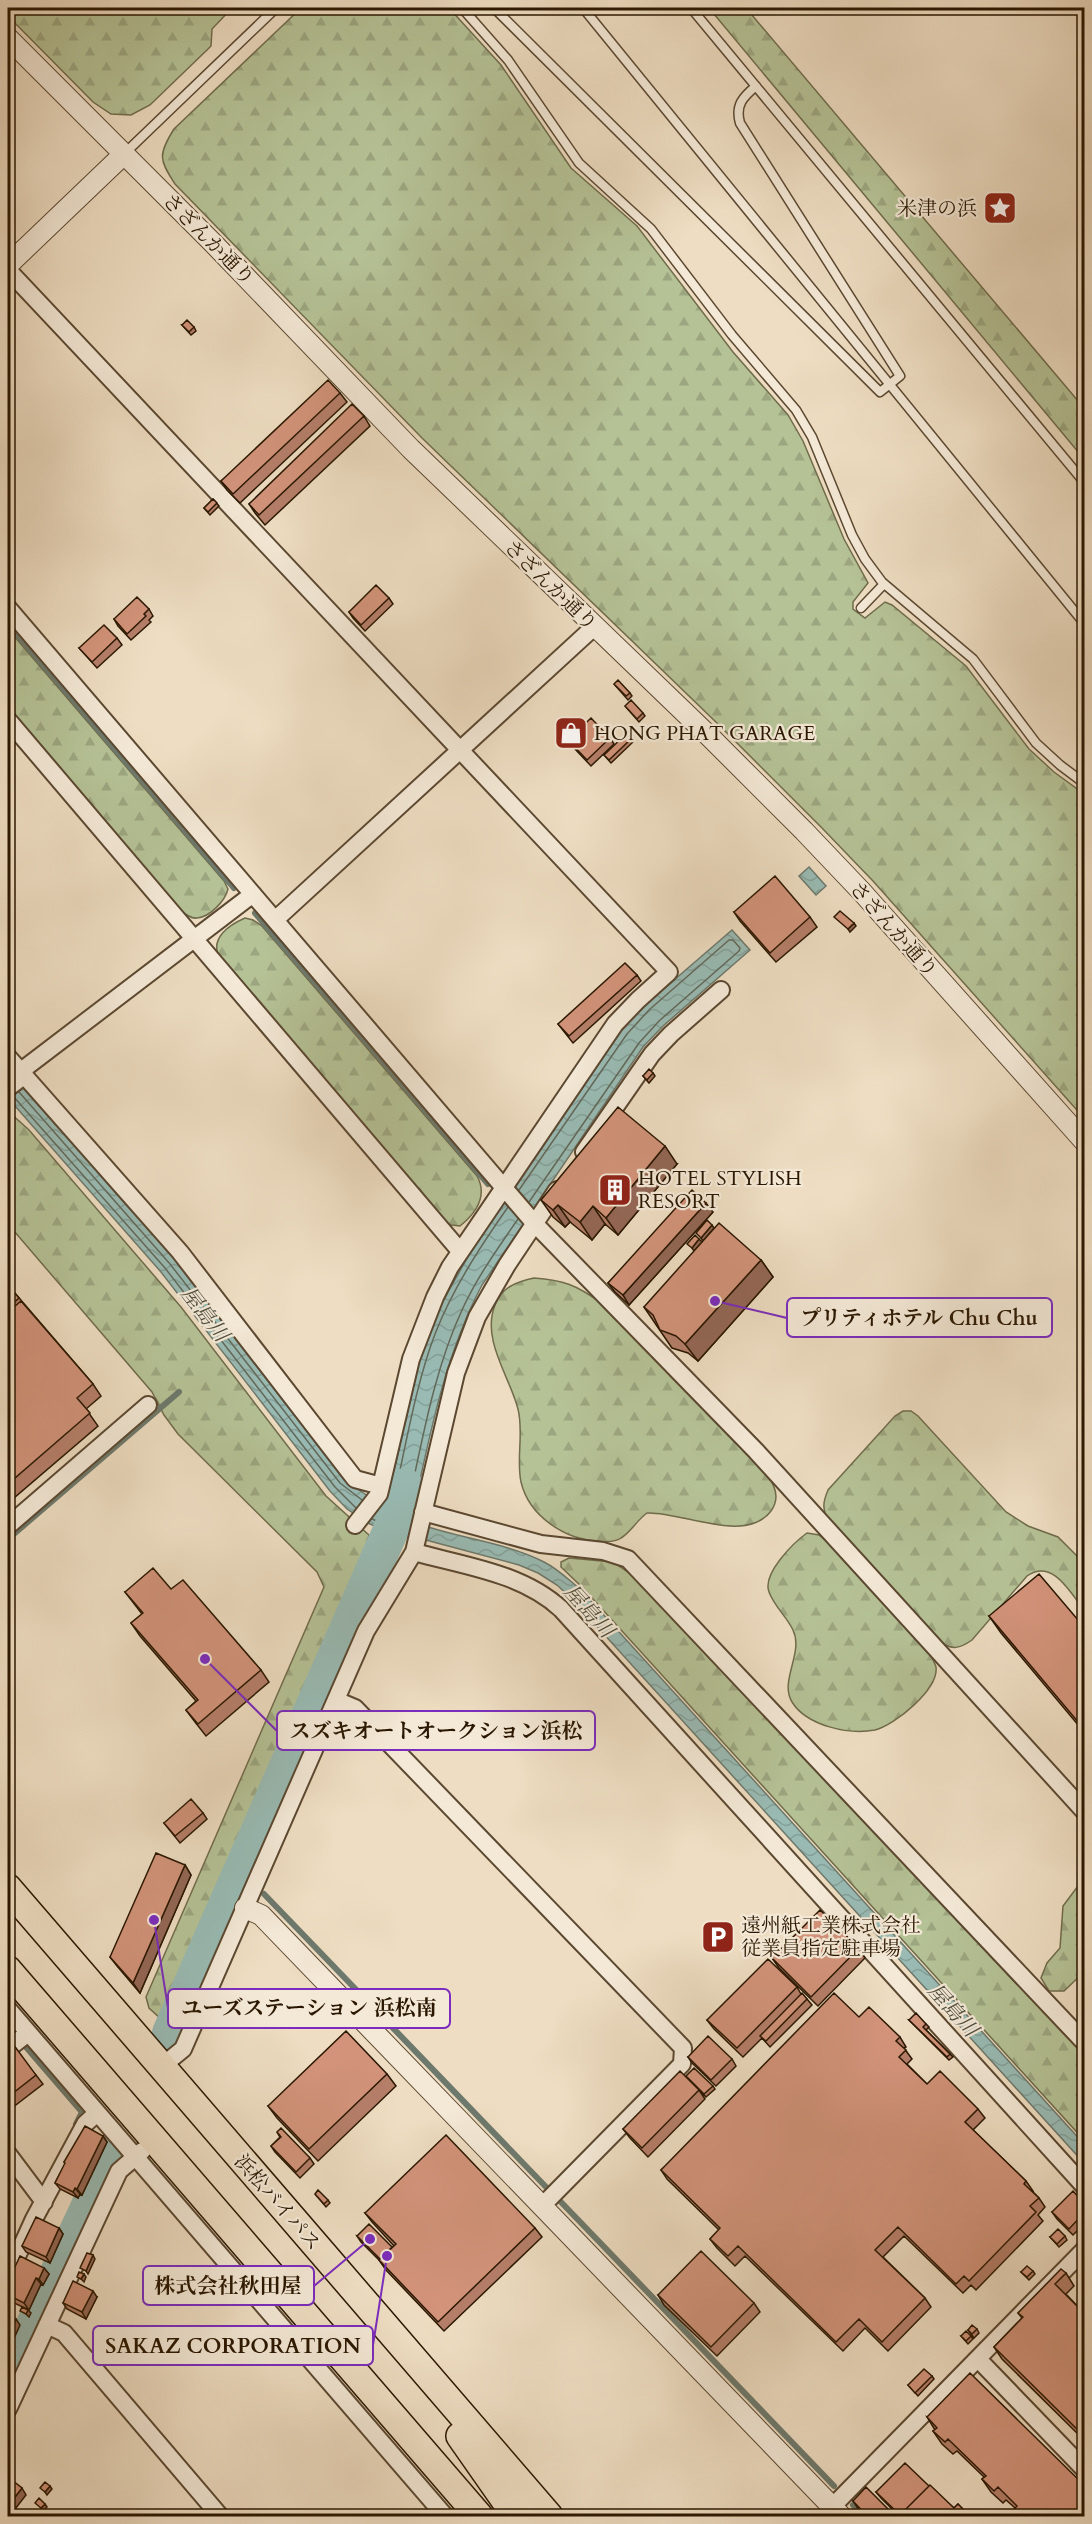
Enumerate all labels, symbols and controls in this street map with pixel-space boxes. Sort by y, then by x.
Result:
street label: さざんか通り [157,187,261,291]
place icon: 米津の浜 [982,190,1018,226]
place label: 米津の浜 [897,195,977,222]
street label: さざんか通り [498,534,603,637]
shop icon: HONG PHAT GARAGE [553,715,589,751]
place label: HONG PHAT GARAGE [594,720,815,747]
street label: さざんか通り [843,876,944,983]
place label: HOTEL STYLISH RESORT [638,1165,802,1215]
building icon: HOTEL STYLISH RESORT [597,1172,633,1208]
water label: 屋島川 [174,1281,237,1350]
callout: プリティホテル Chu Chu [787,1298,1052,1337]
text: プリティホテル Chu Chu [800,1304,1038,1333]
water label: 屋島川 [557,1578,622,1646]
callout: スズキオートオークション浜松 [277,1711,595,1750]
text: スズキオートオークション浜松 [290,1717,582,1746]
place label: 遠州紙工業株式会社 従業員指定駐車場 [741,1912,921,1962]
parking icon: 遠州紙工業株式会社 従業員指定駐車場 [700,1919,736,1955]
water label: 屋島川 [921,1977,986,2045]
callout: ユーズステーション 浜松南 [168,1989,450,2028]
text: ユーズステーション 浜松南 [181,1994,437,2023]
street label: 浜松バイパス [228,2148,327,2256]
callout: 株式会社秋田屋 [143,2266,314,2305]
text: 株式会社秋田屋 [155,2272,302,2301]
callout: SAKAZ CORPORATION [93,2326,373,2365]
text: SAKAZ CORPORATION [105,2332,361,2361]

